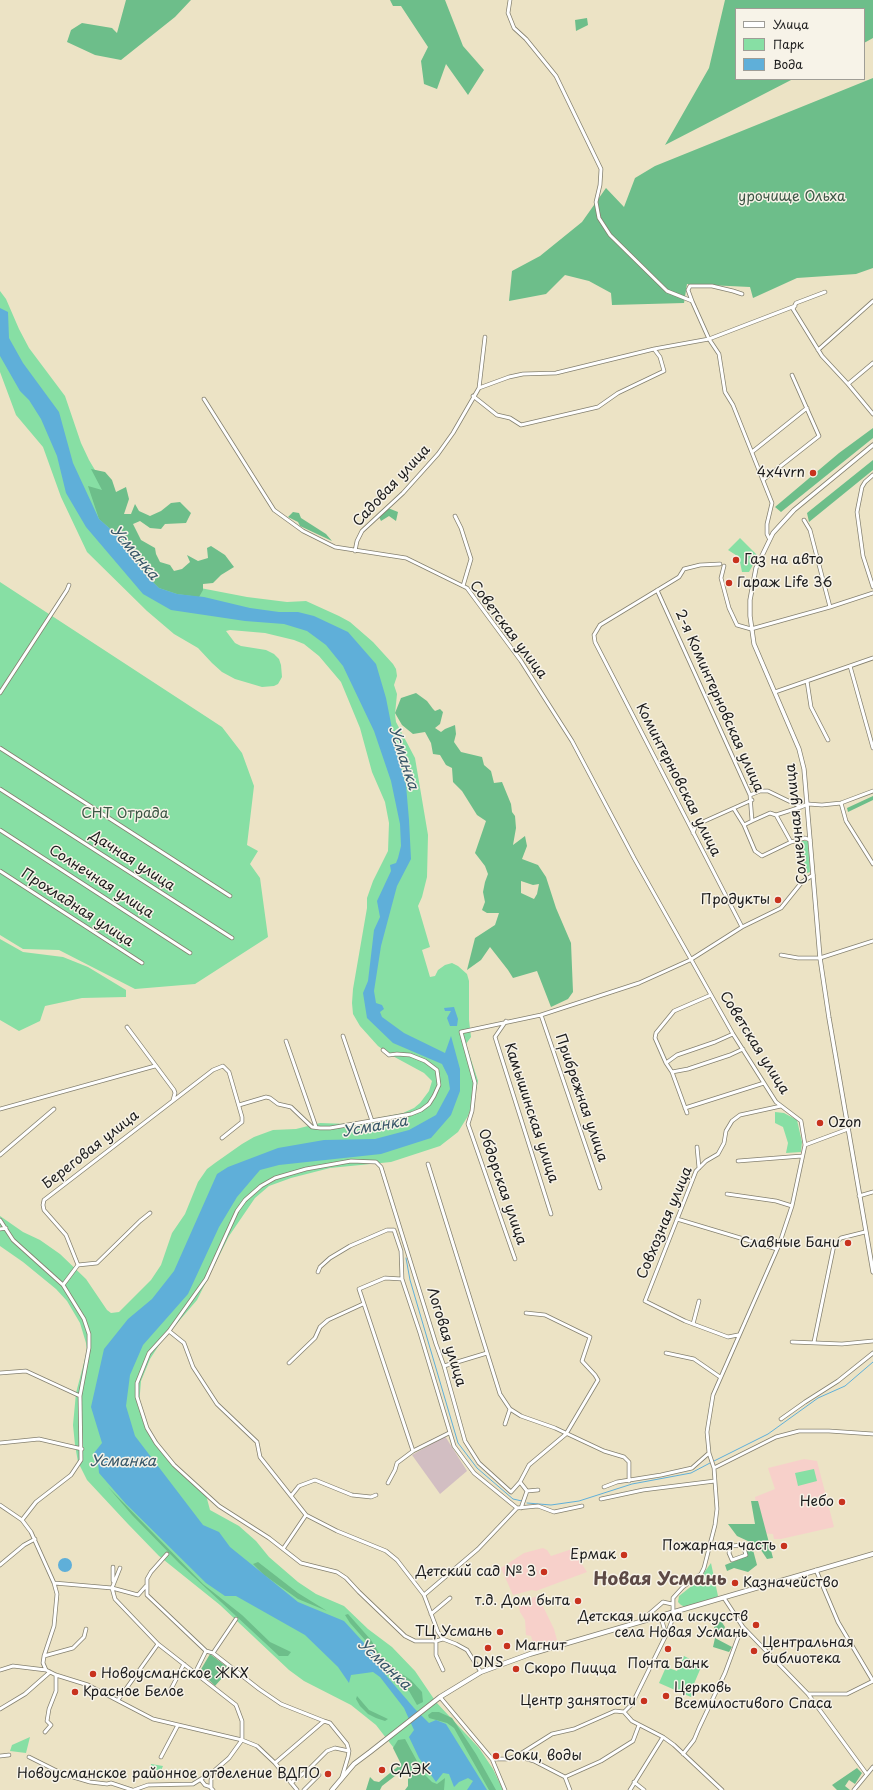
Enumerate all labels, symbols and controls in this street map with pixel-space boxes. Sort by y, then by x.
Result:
legend [735,8,865,80]
text: Улица [773,15,809,33]
text: Парк [773,35,804,53]
text: Вода [773,55,803,73]
park label: урочище Ольха [738,189,846,205]
street label: Садовая улица [350,442,434,530]
place label: 4x4vrn [757,465,805,481]
marker: 4x4vrn [808,468,818,478]
water label: Усманка [106,522,162,584]
place label: Газ на авто [744,552,823,568]
marker: Газ на авто [731,555,741,565]
place label: Гараж Life 36 [737,575,832,591]
street label: Советская улица [466,578,550,682]
marker: Гараж Life 36 [724,578,734,588]
street label: 2-я Коминтерновская улица [671,607,767,795]
street label: Коминтерновская улица [632,701,724,859]
water label: Усманка [384,724,422,792]
street label: Солнечная улица [782,763,812,885]
park label: СНТ Отрада [81,806,169,822]
street label: Дачная улица [86,827,178,895]
street label: Солнечная улица [46,842,156,922]
street label: Прохладная улица [18,865,136,951]
place label: Продукты [701,892,770,908]
marker: Продукты [773,895,783,905]
street label: Советская улица [716,988,792,1098]
street label: Прибрежная улица [551,1032,611,1164]
street label: Камышинская улица [500,1041,562,1185]
street label: Береговая улица [39,1107,143,1193]
water label: Усманка [341,1112,409,1142]
place label: Ozon [828,1115,861,1131]
marker: Ozon [815,1118,825,1128]
street label: Обдорская улица [474,1127,530,1247]
street label: Совхозная улица [634,1164,696,1282]
place label: Славные Бани [740,1235,840,1251]
marker: Славные Бани [843,1238,853,1248]
street label: Логовая улица [423,1285,469,1389]
water label: Усманка [90,1453,156,1471]
place label: Небо [800,1494,834,1510]
marker: Небо [837,1497,847,1507]
place label: Пожарная часть [662,1538,776,1554]
marker: Пожарная часть [779,1541,789,1551]
place label: Ермак [570,1547,616,1563]
marker: Ермак [619,1550,629,1560]
place label: Детский сад № 3 [416,1564,536,1580]
marker: Детский сад № 3 [539,1567,549,1577]
district label: Новая Усмань [593,1569,727,1591]
place label: Казначейство [743,1575,839,1591]
marker: Казначейство [730,1578,740,1588]
place label: т.д. Дом быта [475,1593,570,1609]
marker: т.д. Дом быта [573,1596,583,1606]
place label: Детская школа искусств села Новая Усмань [578,1609,748,1642]
marker: Детская школа искусств села Новая Усмань [751,1620,761,1630]
place label: ТЦ Усмань [415,1624,492,1640]
marker: ТЦ Усмань [495,1627,505,1637]
place label: Центральная библиотека [762,1635,854,1668]
water label: Усманка [354,1636,414,1694]
place label: Магнит [515,1638,566,1654]
marker: Магнит [502,1641,512,1651]
marker: DNS [483,1643,493,1653]
marker: Почта Банк [663,1644,673,1654]
marker: Центральная библиотека [749,1646,759,1656]
place label: DNS [472,1655,504,1671]
place label: Почта Банк [627,1656,709,1672]
place label: Скоро Пицца [524,1661,617,1677]
marker: Скоро Пицца [511,1664,521,1674]
place label: Новоусманское ЖКХ [101,1666,249,1682]
marker: Новоусманское ЖКХ [88,1669,98,1679]
place label: Церковь Всемилостивого Спаса [674,1680,832,1712]
place label: Красное Белое [83,1684,184,1700]
marker: Красное Белое [70,1687,80,1697]
marker: Церковь Всемилостивого Спаса [661,1691,671,1701]
place label: Центр занятости [520,1693,636,1709]
marker: Центр занятости [639,1696,649,1706]
place label: Соки, воды [504,1748,582,1764]
marker: Соки, воды [491,1751,501,1761]
place label: СДЭК [390,1762,431,1778]
marker: СДЭК [377,1765,387,1775]
place label: Новоусманское районное отделение ВДПО [17,1766,320,1782]
marker: Новоусманское районное отделение ВДПО [323,1769,333,1779]

